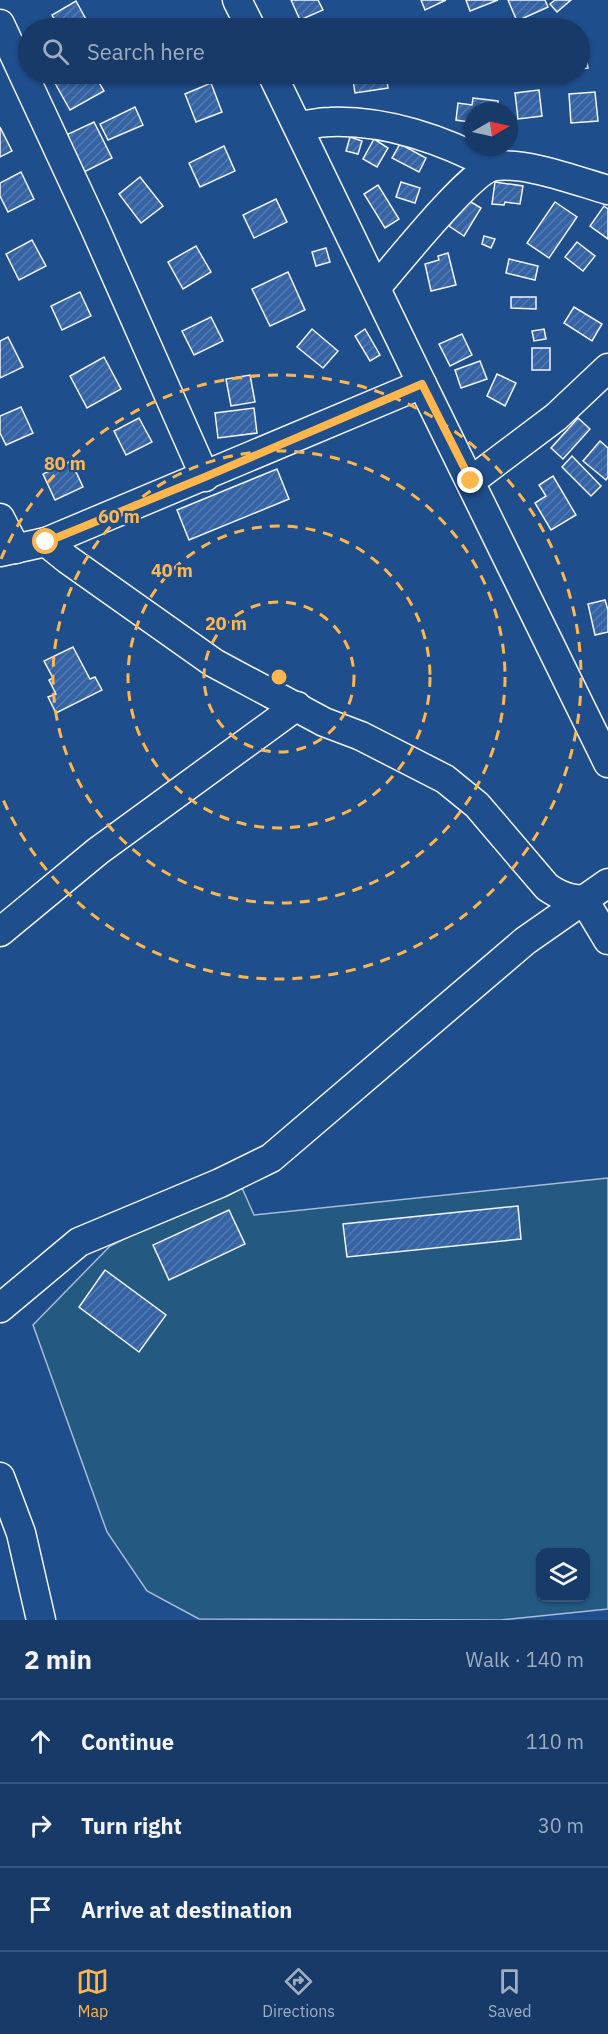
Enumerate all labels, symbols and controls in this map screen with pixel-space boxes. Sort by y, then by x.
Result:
search box [18,18,590,84]
icon: search [39,35,72,68]
text: Search here [87,37,205,66]
north arrow [464,102,518,156]
text: 80 m [44,452,86,475]
route end [457,467,483,493]
text: 60 m [98,505,140,528]
route start [32,528,58,554]
text: 40 m [151,559,193,582]
text: 20 m [205,612,247,635]
centre of rings [269,667,289,687]
map controls [536,1548,590,1602]
button: layers [536,1548,590,1602]
text: 2 min [24,1642,92,1676]
text: Walk · 140 m [466,1646,584,1673]
icon: ahead [24,1725,57,1758]
text: Continue [81,1727,174,1756]
text: 110 m [526,1728,584,1755]
icon: right [24,1809,57,1842]
text: Turn right [81,1811,182,1840]
text: 30 m [538,1812,584,1839]
icon: arrive [24,1893,57,1926]
text: Arrive at destination [81,1895,292,1924]
tab: Map [76,1965,109,2021]
tab: Directions [262,1965,335,2021]
tab: Saved [488,1965,532,2021]

